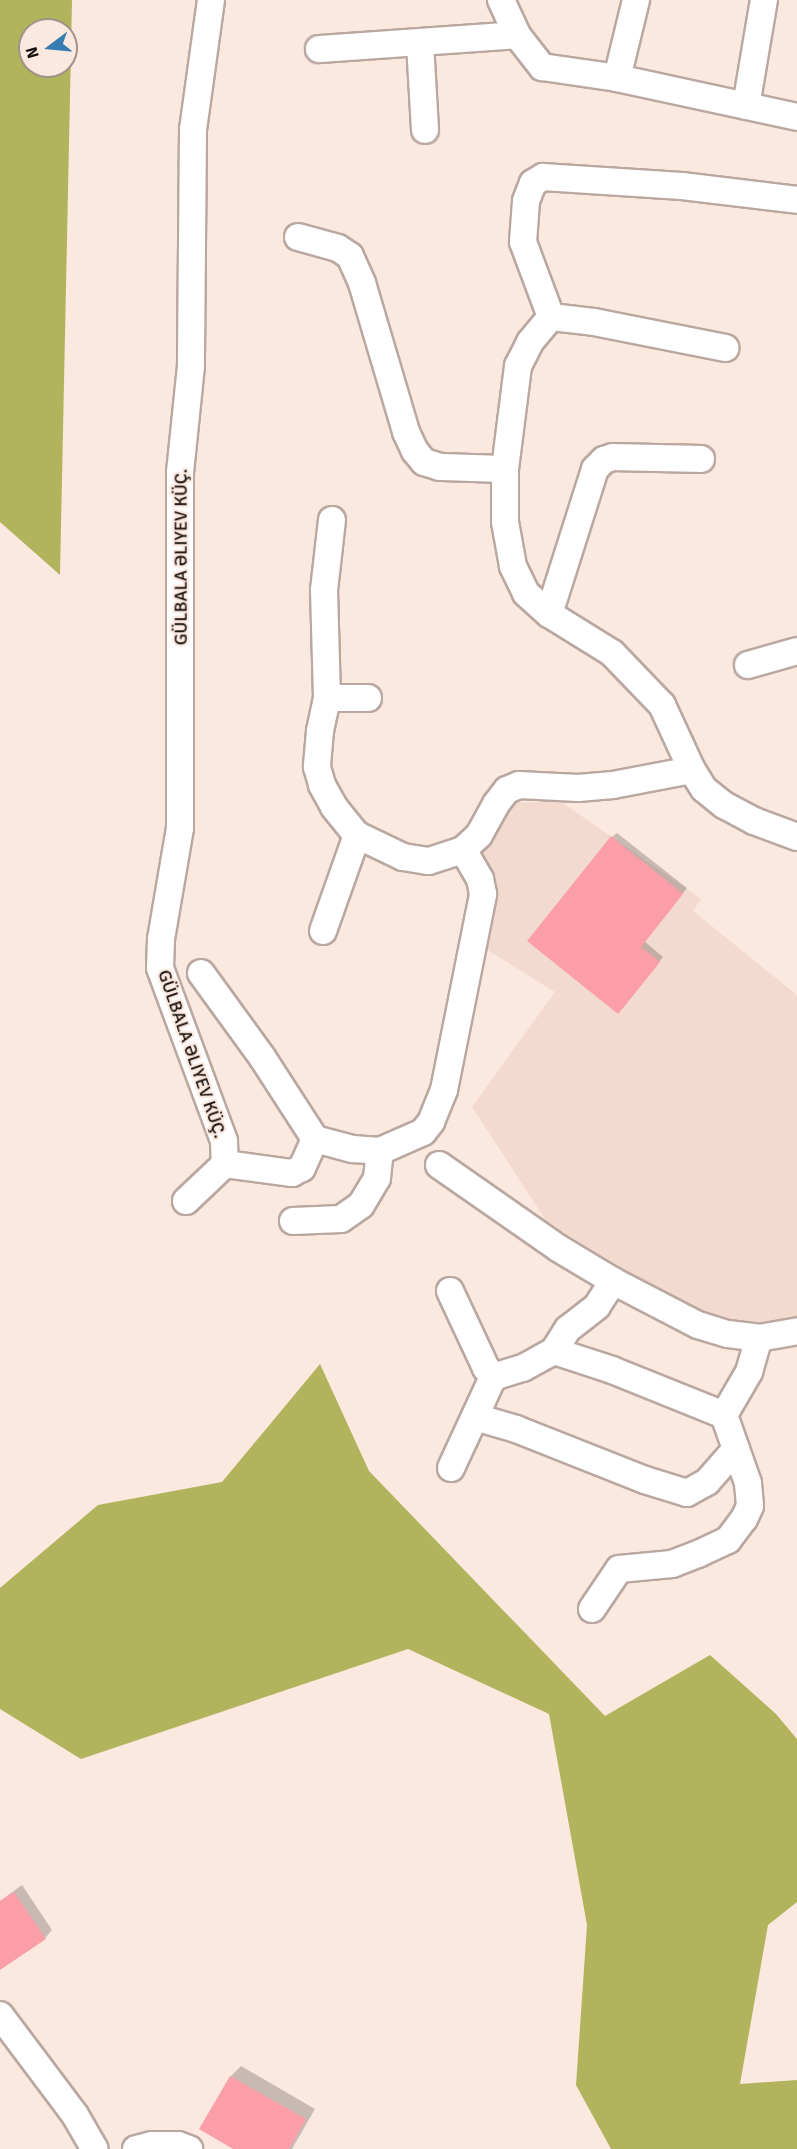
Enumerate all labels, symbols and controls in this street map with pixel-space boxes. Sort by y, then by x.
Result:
north arrow [18,18,78,78]
text: N [21,44,44,61]
street label: GÜLBALA ƏLIYEV KÜÇ. [170,469,192,645]
street label: GÜLBALA ƏLIYEV KÜÇ. [153,967,231,1141]

